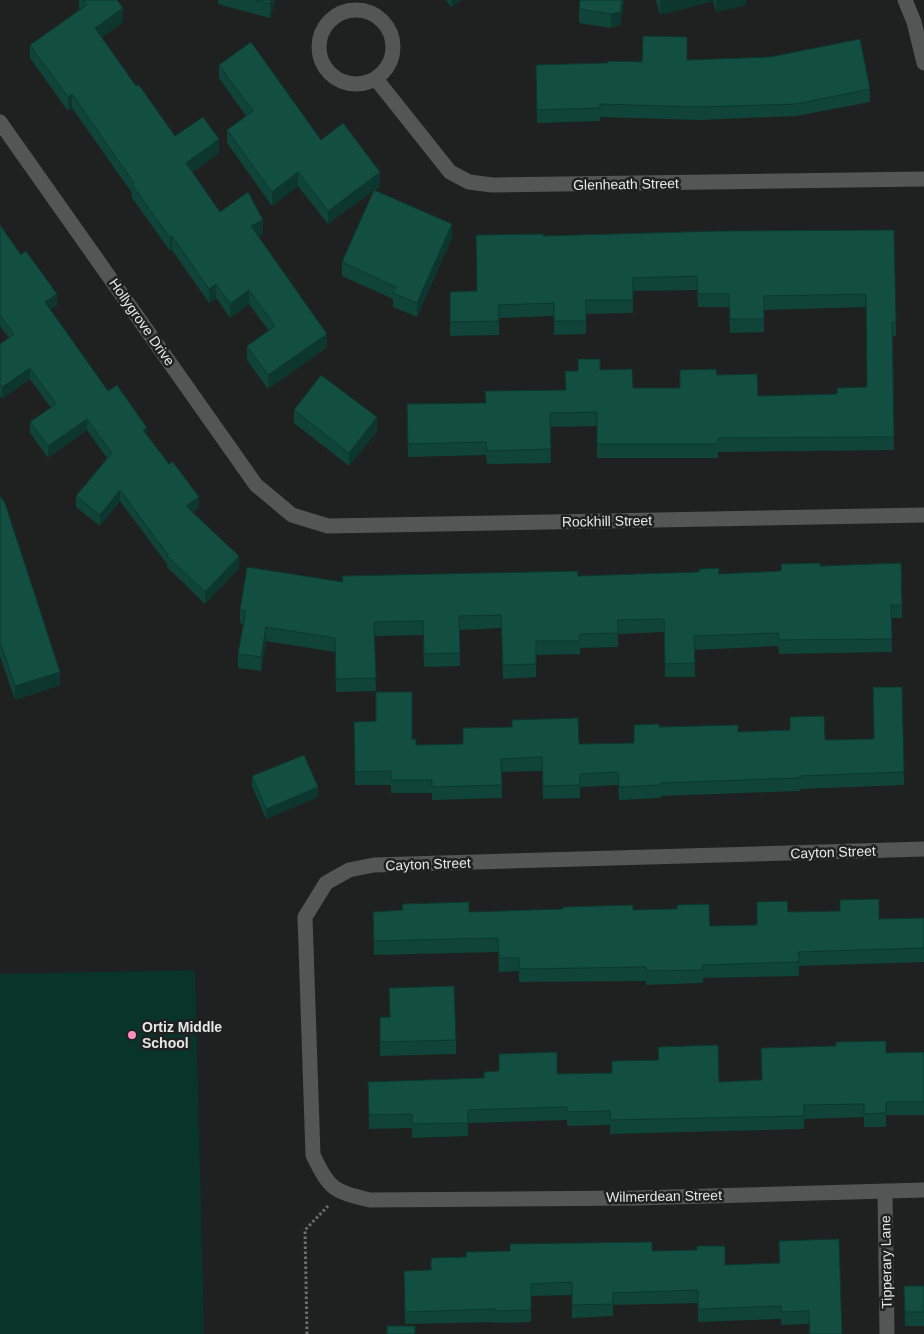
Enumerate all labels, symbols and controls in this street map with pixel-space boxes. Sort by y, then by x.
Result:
street label: Glenheath Street [573,175,679,193]
street label: Hollygrove Drive [106,275,178,369]
street label: Rockhill Street [562,512,652,530]
street label: Cayton Street [790,843,876,861]
street label: Cayton Street [385,855,471,873]
place label: Ortiz Middle School [142,1019,222,1051]
marker: Ortiz Middle School [126,1029,138,1041]
street label: Wilmerdean Street [606,1187,722,1205]
street label: Tipperary Lane [877,1215,895,1309]

